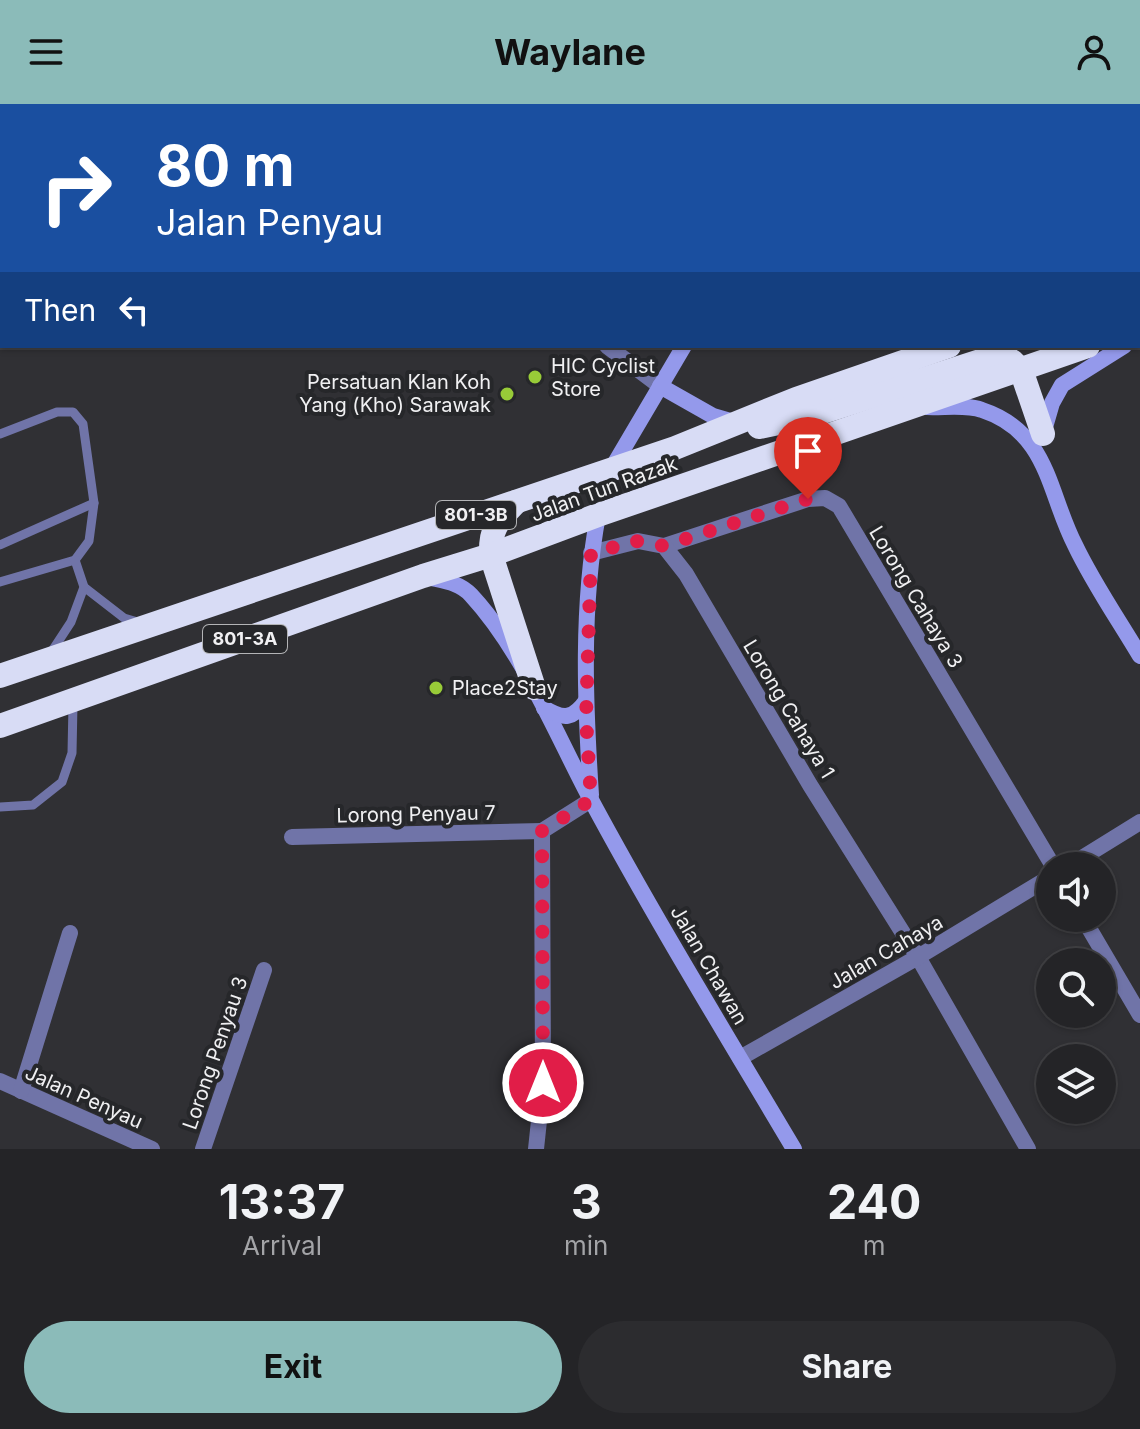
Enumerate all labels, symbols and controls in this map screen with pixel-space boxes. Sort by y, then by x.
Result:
icon: menu [24,30,68,74]
text: Waylane [494,30,646,74]
icon: person [1072,30,1116,74]
text: 80 m [156,132,295,200]
icon: right [24,136,128,240]
text: Jalan Penyau [156,200,383,244]
icon: left [112,288,156,332]
text: Then [24,292,96,328]
place label: HIC Cyclist Store [551,354,656,401]
marker: HIC Cyclist Store [526,368,544,386]
place label: Persatuan Klan Koh Yang (Kho) Sarawak [299,370,491,417]
marker: Persatuan Klan Koh Yang (Kho) Sarawak [498,385,516,403]
pin [774,417,842,499]
icon: arrive [786,429,830,473]
street label: Jalan Tun Razak [527,451,681,527]
road number: 801-3B [436,501,516,529]
street label: Lorong Cahaya 3 [864,522,968,672]
road number: 801-3A [203,625,287,653]
street label: Lorong Cahaya 1 [738,636,840,782]
place label: Place2Stay [452,676,558,700]
marker: Place2Stay [427,679,445,697]
street label: Lorong Penyau 7 [336,801,496,827]
map controls [1036,852,1116,1124]
button: sound [1036,852,1116,932]
street label: Jalan Chawan [665,901,753,1029]
street label: Jalan Cahaya [825,910,947,994]
button: search [1036,948,1116,1028]
street label: Lorong Penyau 3 [178,973,252,1133]
position arrow [501,1041,585,1125]
button: layers [1036,1044,1116,1124]
street label: Jalan Penyau [21,1060,147,1134]
text: 13:37 [219,1172,345,1231]
text: 3 [571,1172,602,1231]
text: 240 [827,1172,921,1231]
text: Arrival [242,1230,322,1261]
text: min [564,1230,608,1261]
text: m [863,1230,886,1261]
button: Exit [24,1321,562,1413]
button: Share [578,1321,1116,1413]

